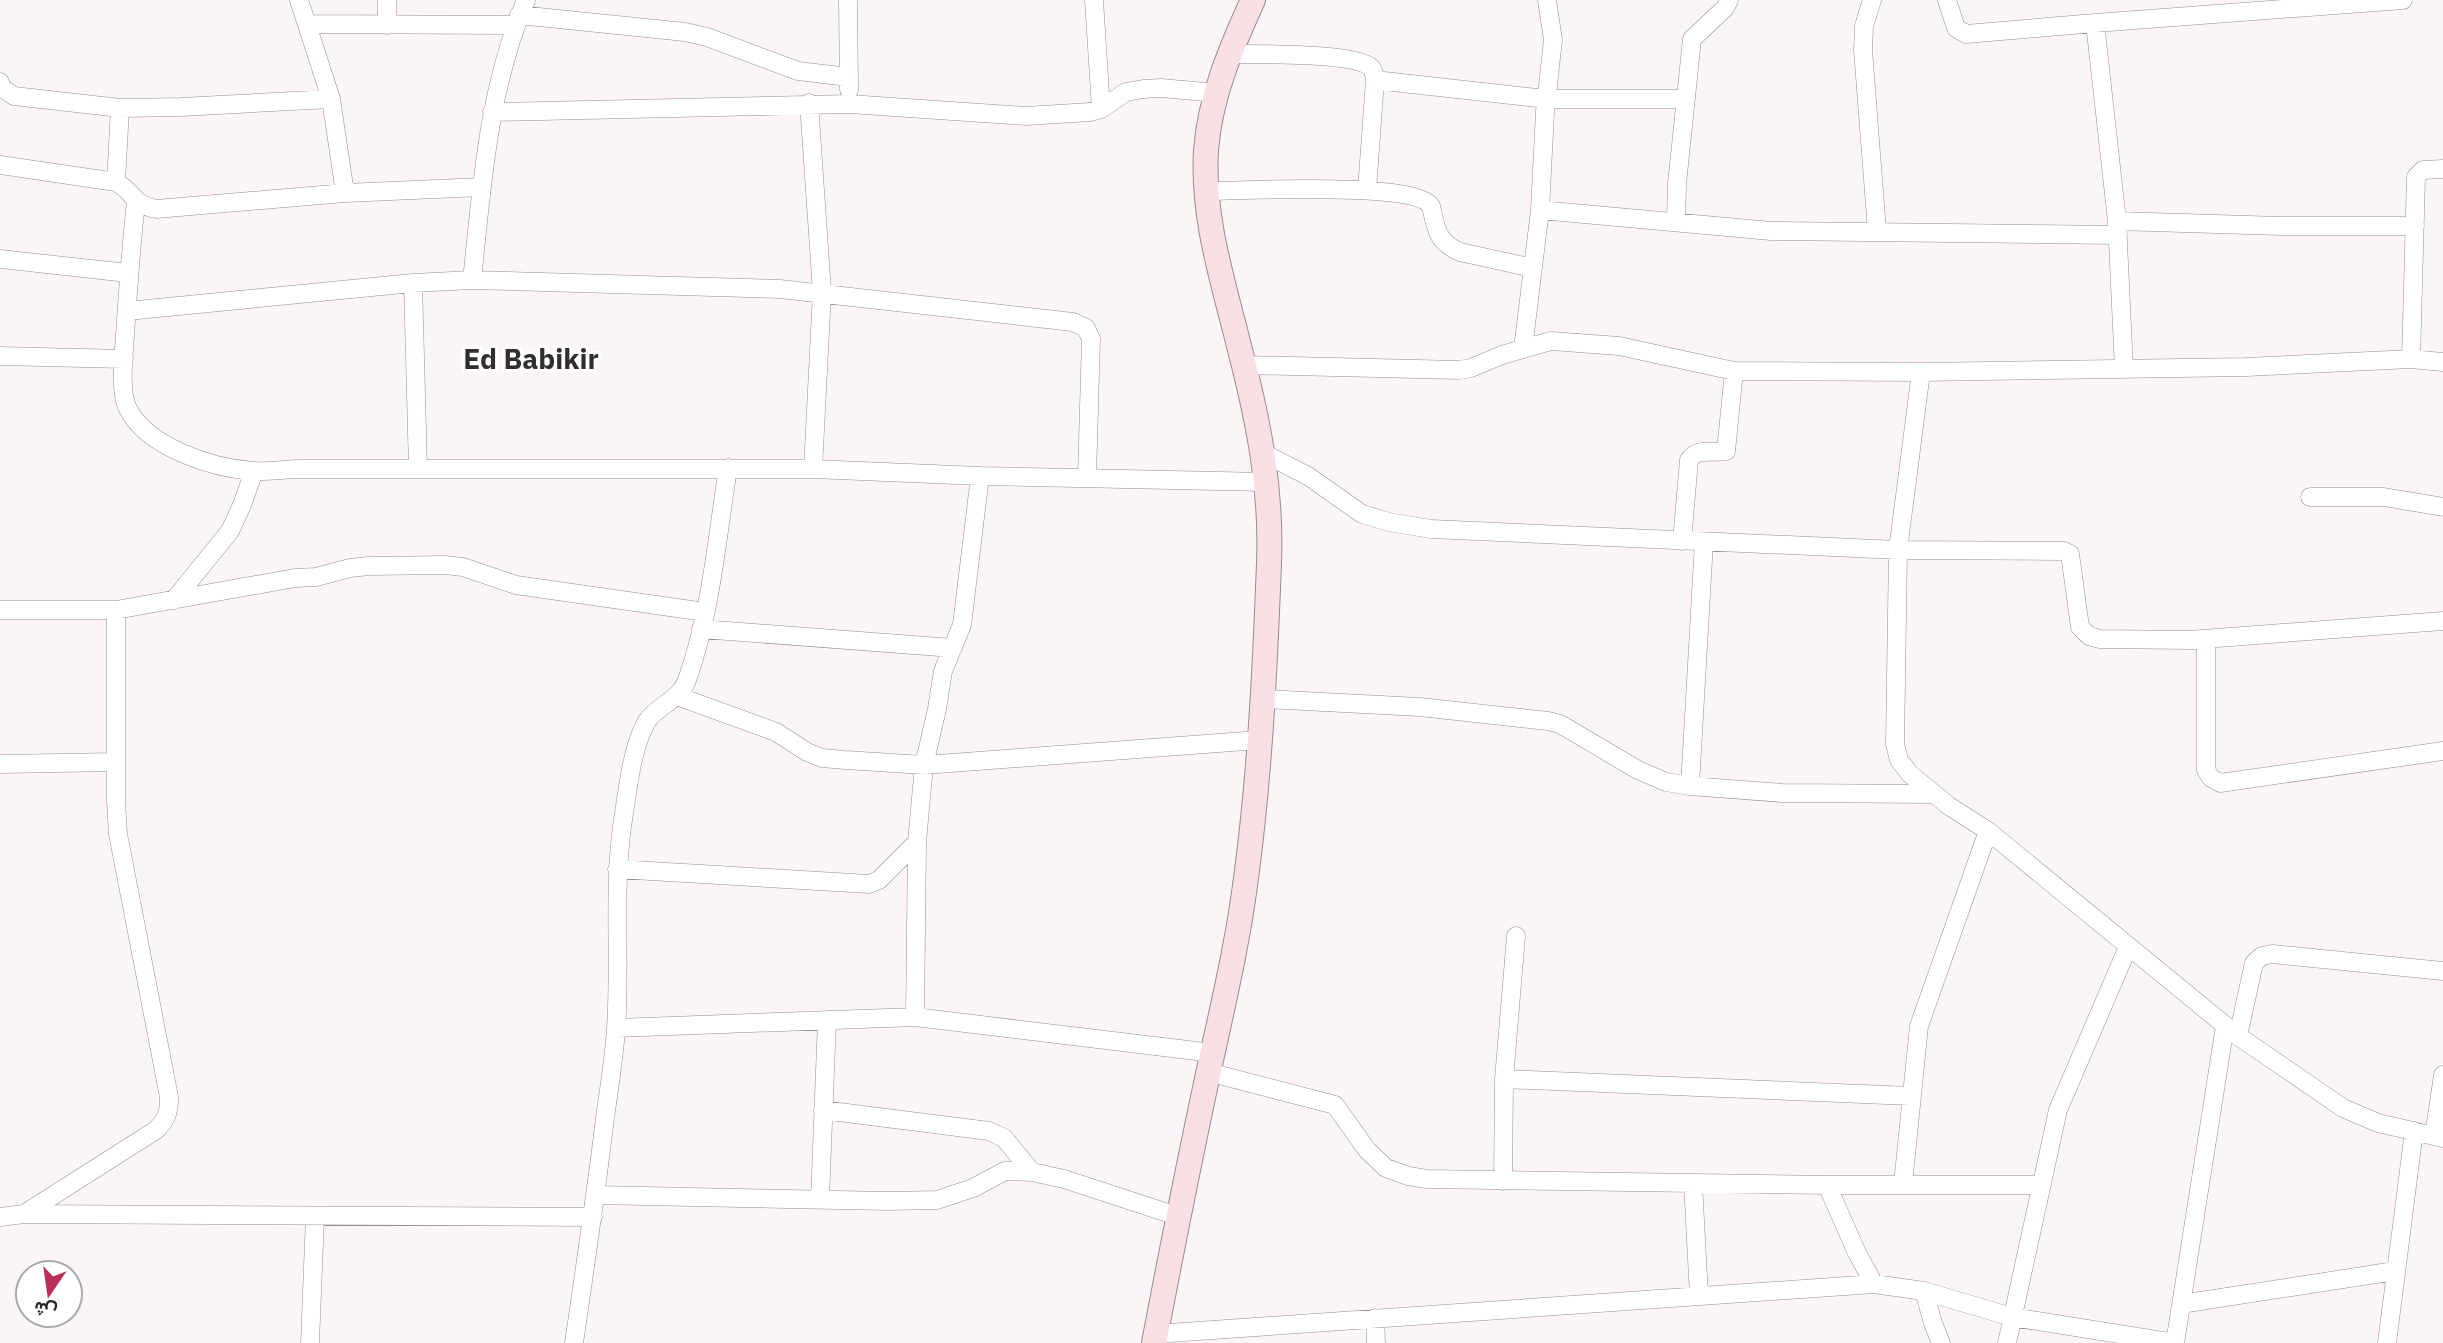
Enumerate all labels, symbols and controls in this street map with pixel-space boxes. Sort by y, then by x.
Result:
district label: Ed Babikir [463,340,599,377]
north arrow [14,1259,84,1329]
text: ش [31,1296,59,1325]

